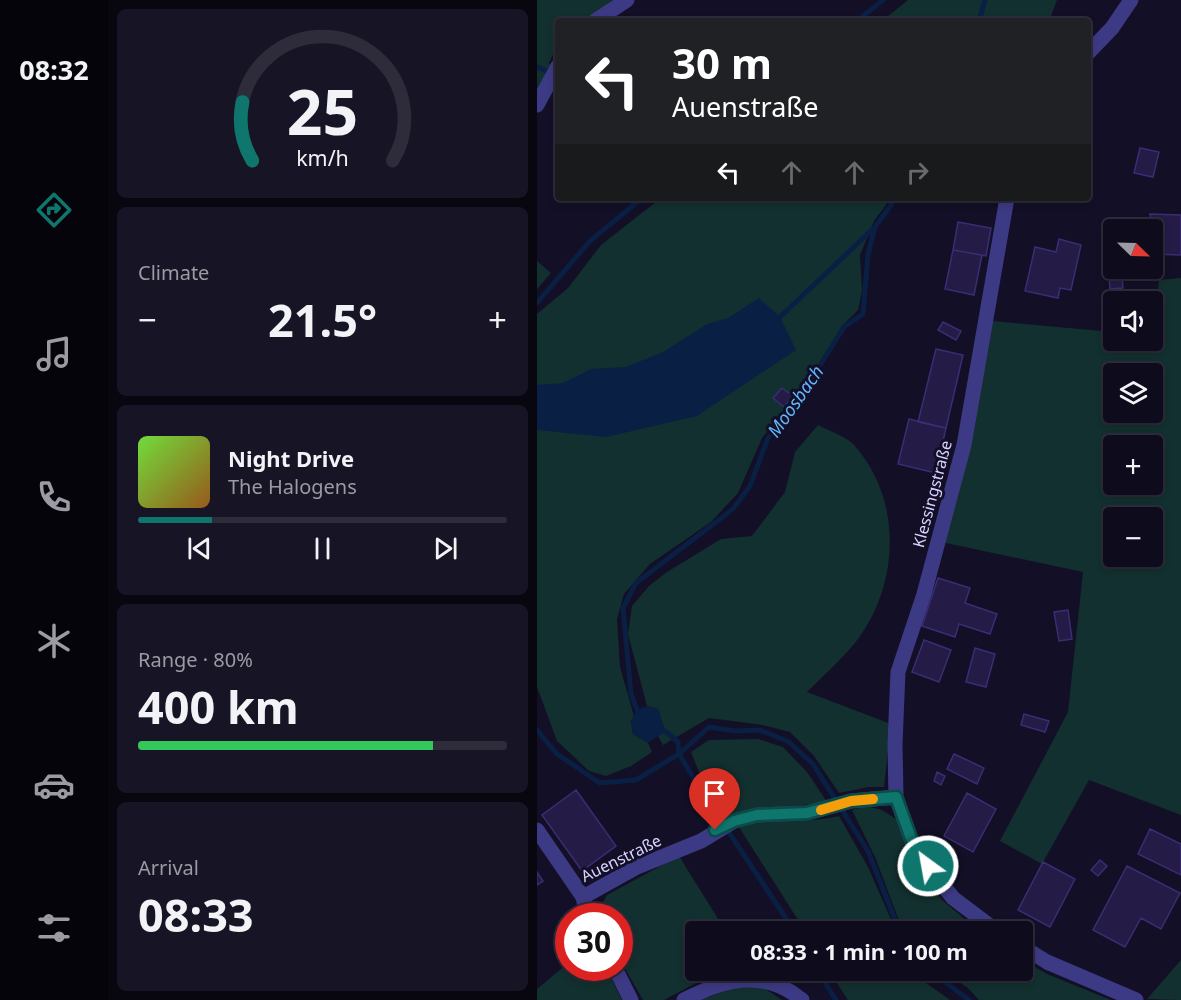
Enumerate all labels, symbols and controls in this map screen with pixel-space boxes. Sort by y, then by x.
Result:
text: 30 m [672,34,772,91]
icon: left [573,42,651,120]
text: 08:32 [19,51,89,88]
text: 25 [287,68,358,153]
text: Auenstraße [672,88,819,125]
text: km/h [296,143,349,172]
icon: left [712,156,745,189]
icon: ahead [775,156,808,189]
icon: ahead [838,156,871,189]
icon: right [901,156,934,189]
icon: directions [33,189,75,231]
north arrow [1103,219,1163,279]
map controls [1103,219,1163,567]
text: Climate [138,259,209,286]
text: 21.5° [268,289,377,350]
button: sound [1103,291,1163,351]
text: − [138,297,157,342]
text: + [488,297,507,342]
icon: music [33,333,75,375]
water label: Moosbach [762,360,828,442]
button: layers [1103,363,1163,423]
button: + [1103,435,1163,495]
street label: Klessingstraße [907,438,957,550]
text: Night Drive [228,443,354,473]
text: The Halogens [228,473,357,500]
icon: phone [33,476,75,518]
button: − [1103,507,1163,567]
icon: previous [183,532,216,565]
icon: pause [306,532,339,565]
icon: next [429,532,462,565]
icon: climate [33,620,75,662]
text: Range · 80% [138,646,253,673]
text: 400 km [138,676,299,737]
icon: car [33,764,75,806]
pin [689,768,740,830]
icon: arrive [698,777,731,810]
street label: Auenstraße [577,829,665,887]
position arrow [896,834,960,898]
text: Arrival [138,854,199,881]
text: 08:33 [138,884,254,945]
speed limit sign: 30 [555,903,633,981]
icon: filters [33,907,75,949]
text: 08:33 · 1 min · 100 m [750,936,968,966]

